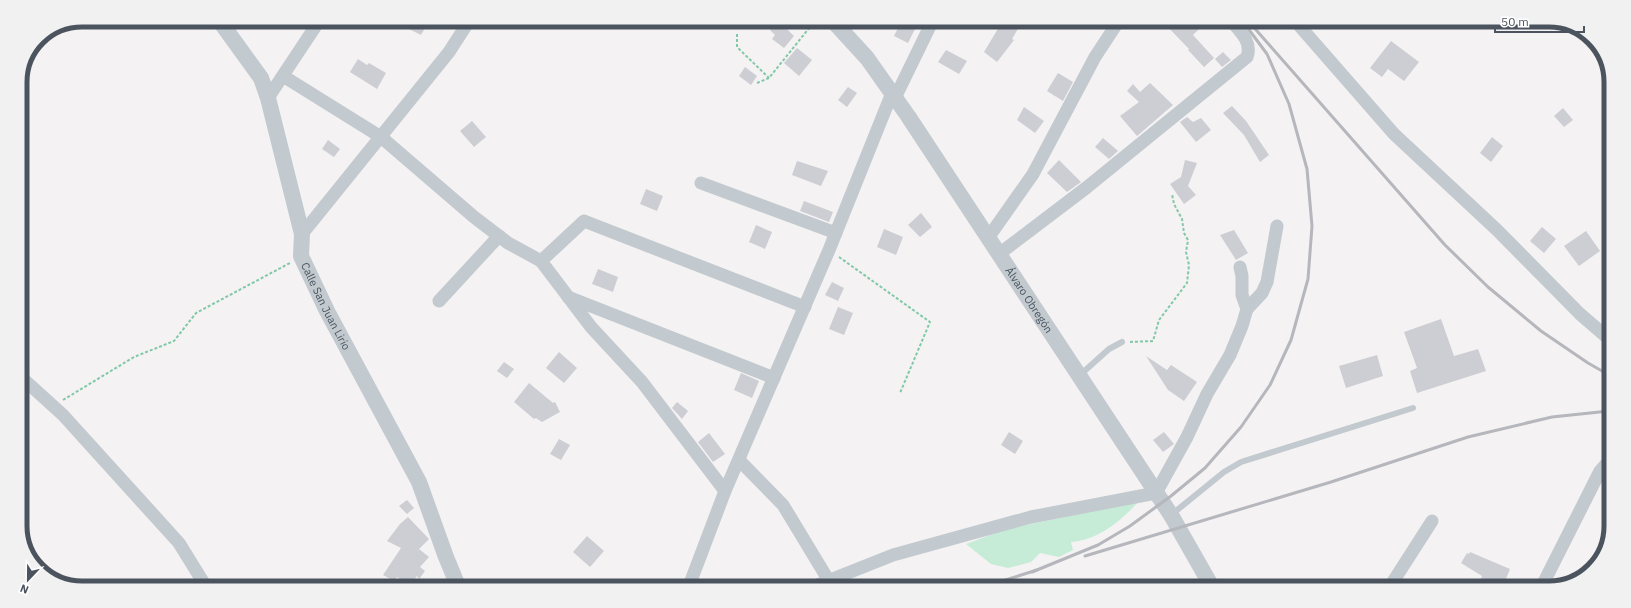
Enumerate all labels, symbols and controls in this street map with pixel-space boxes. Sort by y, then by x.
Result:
scale bar [1495,8,1584,34]
text: 50 m [1501,14,1529,29]
street label: Calle San Juan Lirio [298,260,354,352]
street label: Álvaro Obregón [1002,264,1056,336]
north arrow [8,560,48,600]
text: N [18,581,31,597]

